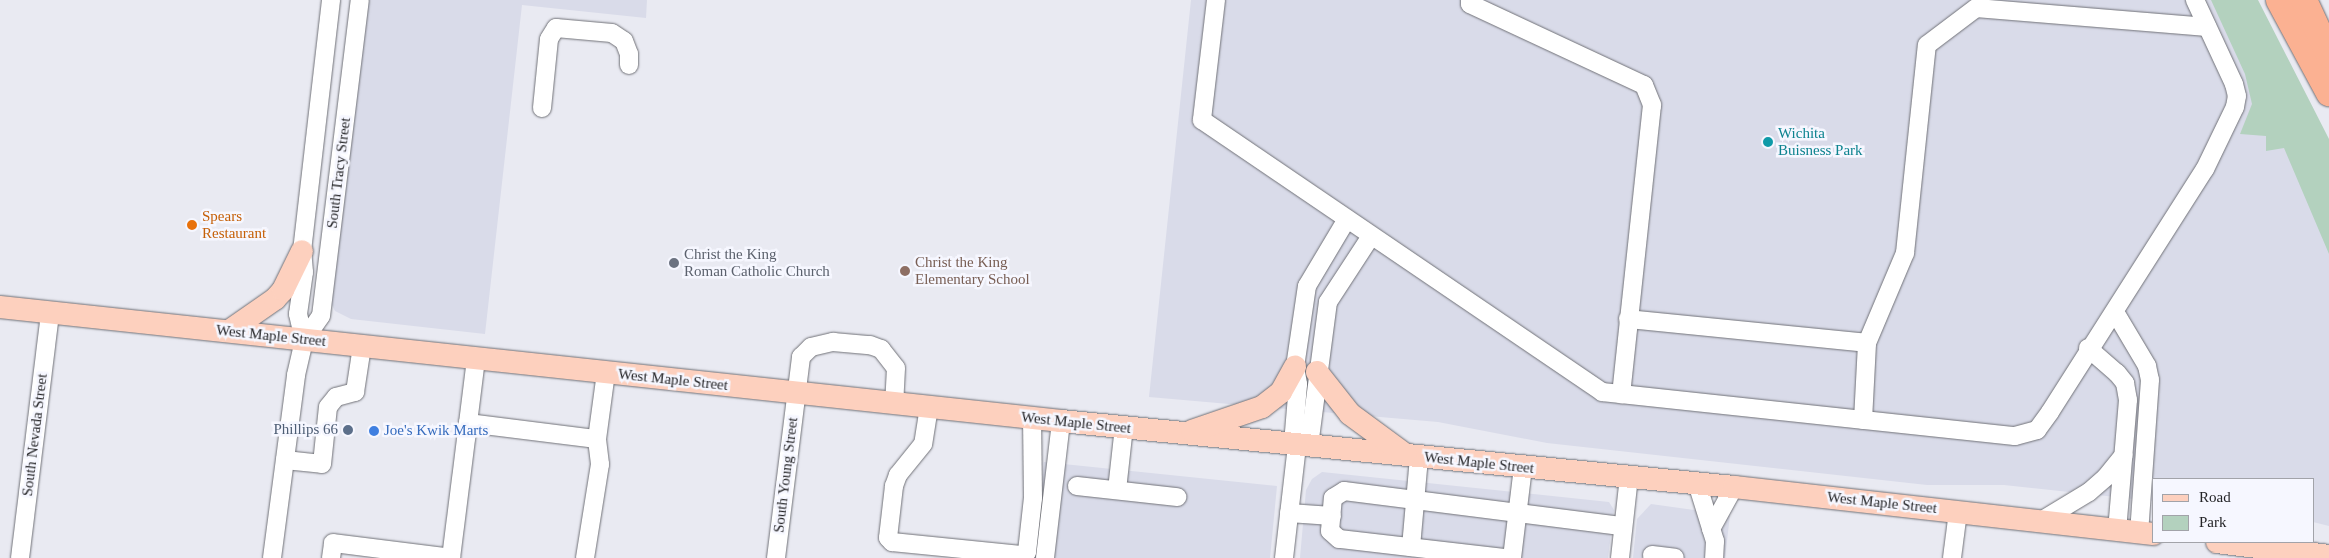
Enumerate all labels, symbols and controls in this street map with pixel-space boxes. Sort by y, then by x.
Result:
street label: South Tracy Street [323,116,355,230]
place label: Wichita Buisness Park [1778,124,1863,159]
marker: Wichita Buisness Park [1762,136,1774,148]
place label: Spears Restaurant [202,207,266,242]
marker: Spears Restaurant [186,219,198,231]
place label: Christ the King Roman Catholic Church [684,245,830,280]
place label: Christ the King Elementary School [915,253,1030,288]
marker: Christ the King Roman Catholic Church [668,257,680,269]
marker: Christ the King Elementary School [899,265,911,277]
street label: West Maple Street [215,321,327,351]
street label: West Maple Street [617,365,729,395]
street label: South Nevada Street [19,373,51,497]
street label: West Maple Street [1020,408,1132,438]
street label: South Young Street [770,416,802,534]
place label: Phillips 66 [273,421,338,439]
place label: Joe's Kwik Marts [384,422,488,440]
marker: Phillips 66 [342,424,354,436]
marker: Joe's Kwik Marts [368,425,380,437]
street label: West Maple Street [1423,448,1535,478]
legend [2152,478,2314,543]
street label: West Maple Street [1826,488,1938,518]
text: Road [2199,489,2231,505]
text: Park [2199,514,2227,530]

